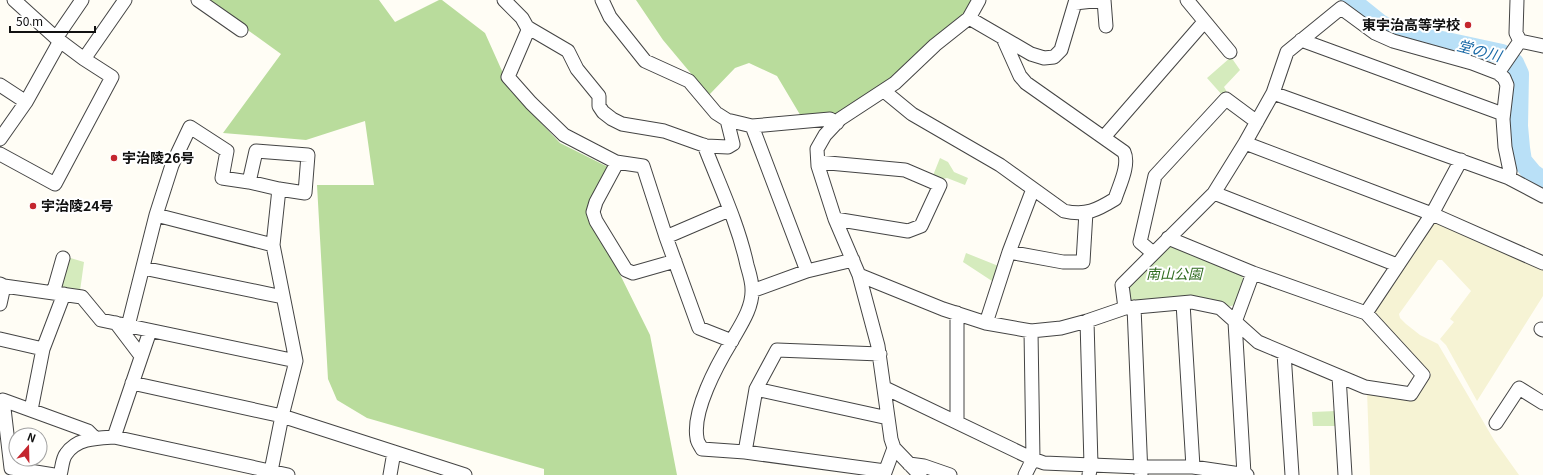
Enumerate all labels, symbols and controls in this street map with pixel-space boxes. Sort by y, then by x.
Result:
scale bar [10,8,95,34]
text: 50 m [16,12,43,29]
place label: 東宇治高等学校 [1362,14,1460,34]
marker: 東宇治高等学校 [1463,20,1473,30]
water label: 堂の川 [1455,34,1506,66]
place label: 宇治陵26号 [122,147,195,167]
marker: 宇治陵26号 [109,153,119,163]
place label: 宇治陵24号 [41,195,114,215]
marker: 宇治陵24号 [28,201,38,211]
park label: 南山公園 [1146,263,1204,283]
north arrow [8,427,48,467]
text: N [25,428,38,446]

